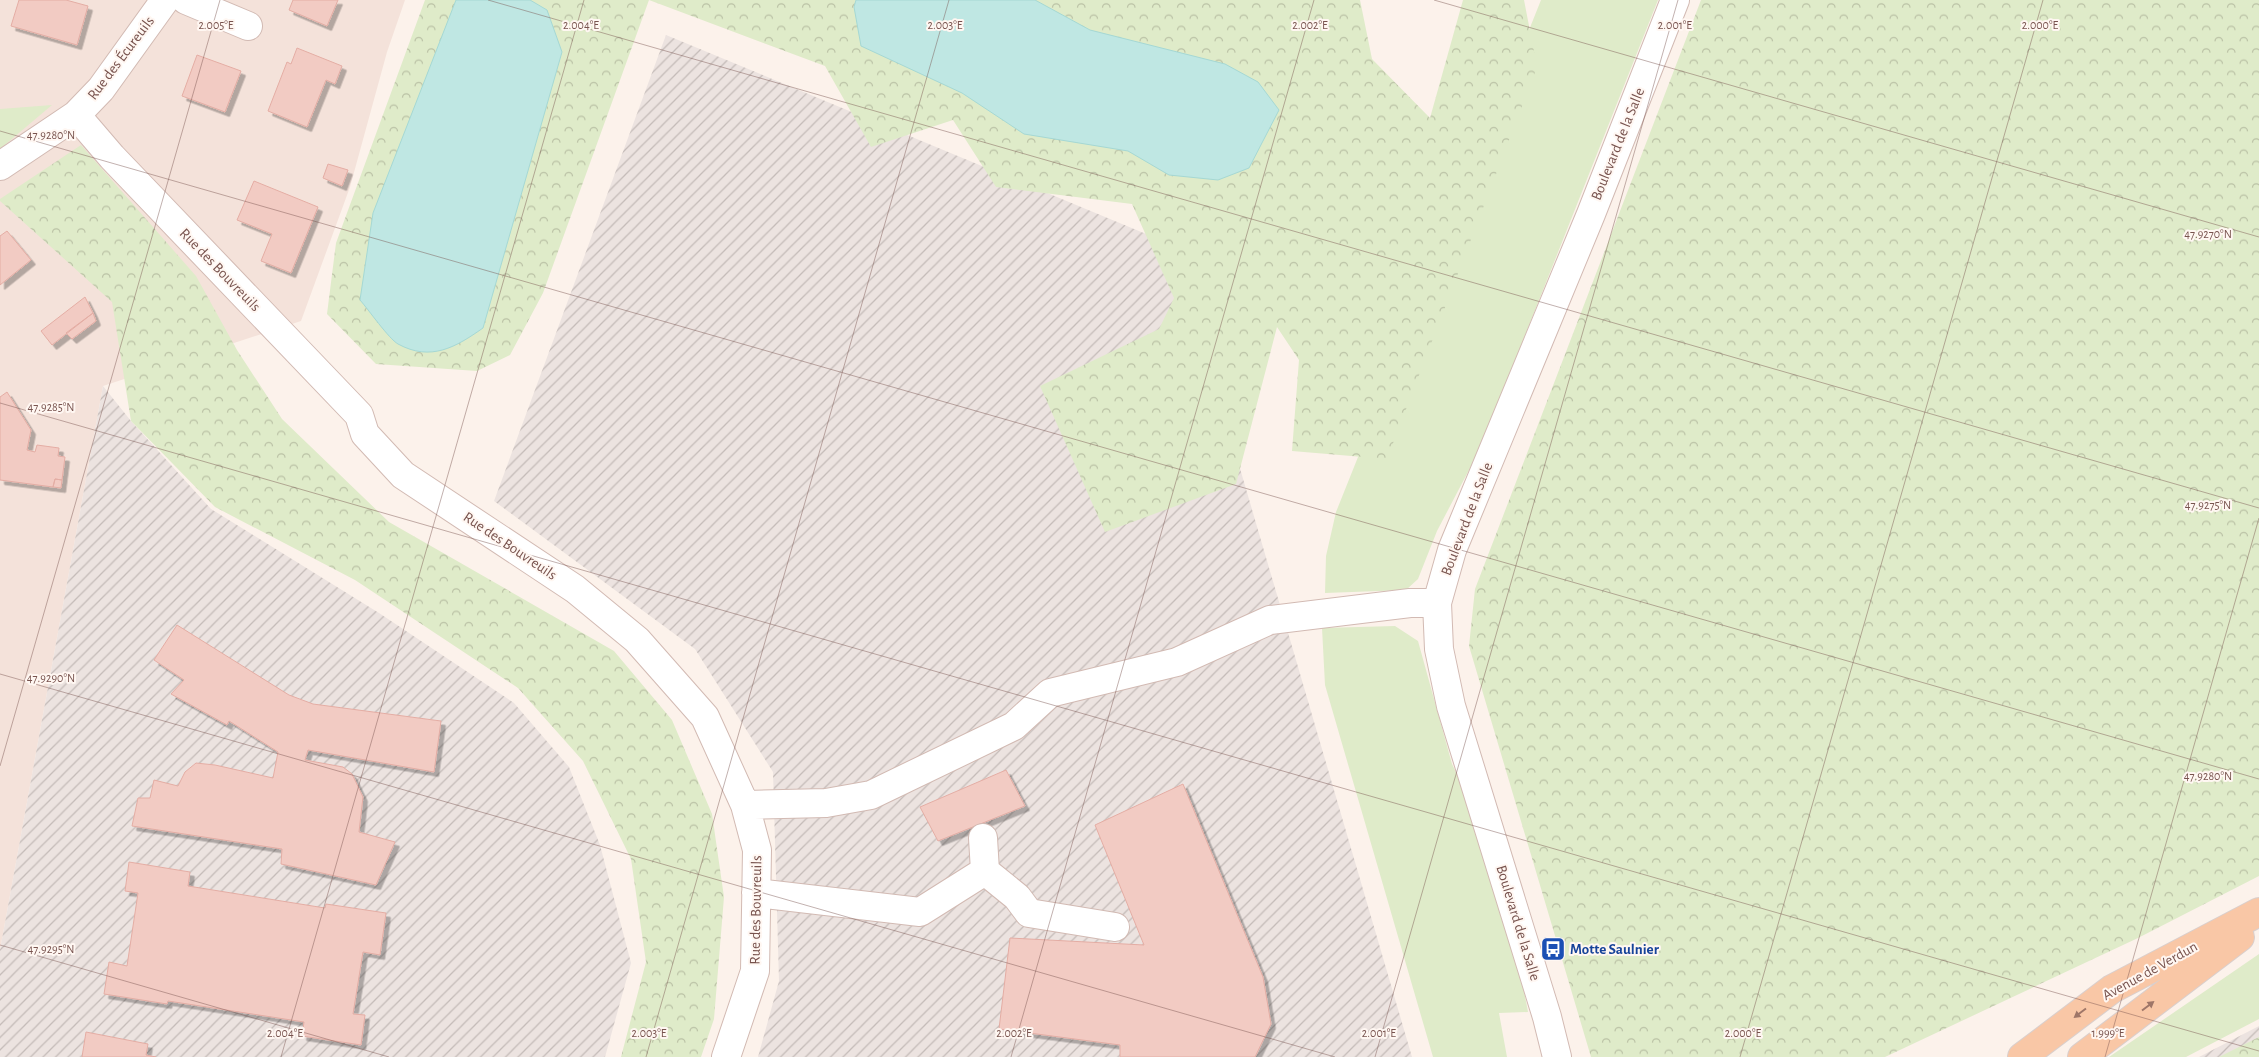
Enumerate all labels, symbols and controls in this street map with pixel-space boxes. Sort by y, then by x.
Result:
street label: Rue des Écureuils [83,12,157,103]
text: 2.005°E [198,19,234,31]
text: 2.004°E [563,19,599,31]
text: 2.003°E [927,19,963,31]
text: 2.002°E [1292,19,1328,31]
text: 2.001°E [1658,19,1692,31]
text: 2.000°E [2022,19,2058,31]
street label: Boulevard de la Salle [1589,86,1647,202]
text: 47.9280°N [27,129,75,141]
street label: Rue des Bouvreuils [177,226,263,314]
text: 47.9270°N [2184,228,2232,240]
text: 47.9285°N [27,401,75,413]
street label: Boulevard de la Salle [1439,460,1495,578]
text: 47.9275°N [2185,499,2231,511]
street label: Rue des Bouvreuils [461,509,559,583]
text: 47.9290°N [27,672,75,684]
text: 47.9280°N [2184,770,2232,782]
street label: Rue des Bouvreuils [748,855,764,965]
street label: Boulevard de la Salle [1493,864,1543,983]
bus stop icon: Motte Saulnier [1540,936,1566,962]
street label: Avenue de Verdun [2100,939,2200,1003]
place label: Motte Saulnier [1570,942,1660,957]
text: 47.9295°N [28,943,75,955]
one-way arrow [2141,1001,2154,1012]
one-way arrow [2074,1008,2087,1019]
text: 2.004°E [267,1027,303,1039]
text: 2.003°E [631,1027,667,1039]
text: 2.002°E [996,1027,1032,1039]
text: 2.001°E [1362,1027,1396,1039]
text: 2.000°E [1725,1027,1761,1039]
text: 1.999°E [2091,1027,2125,1039]

